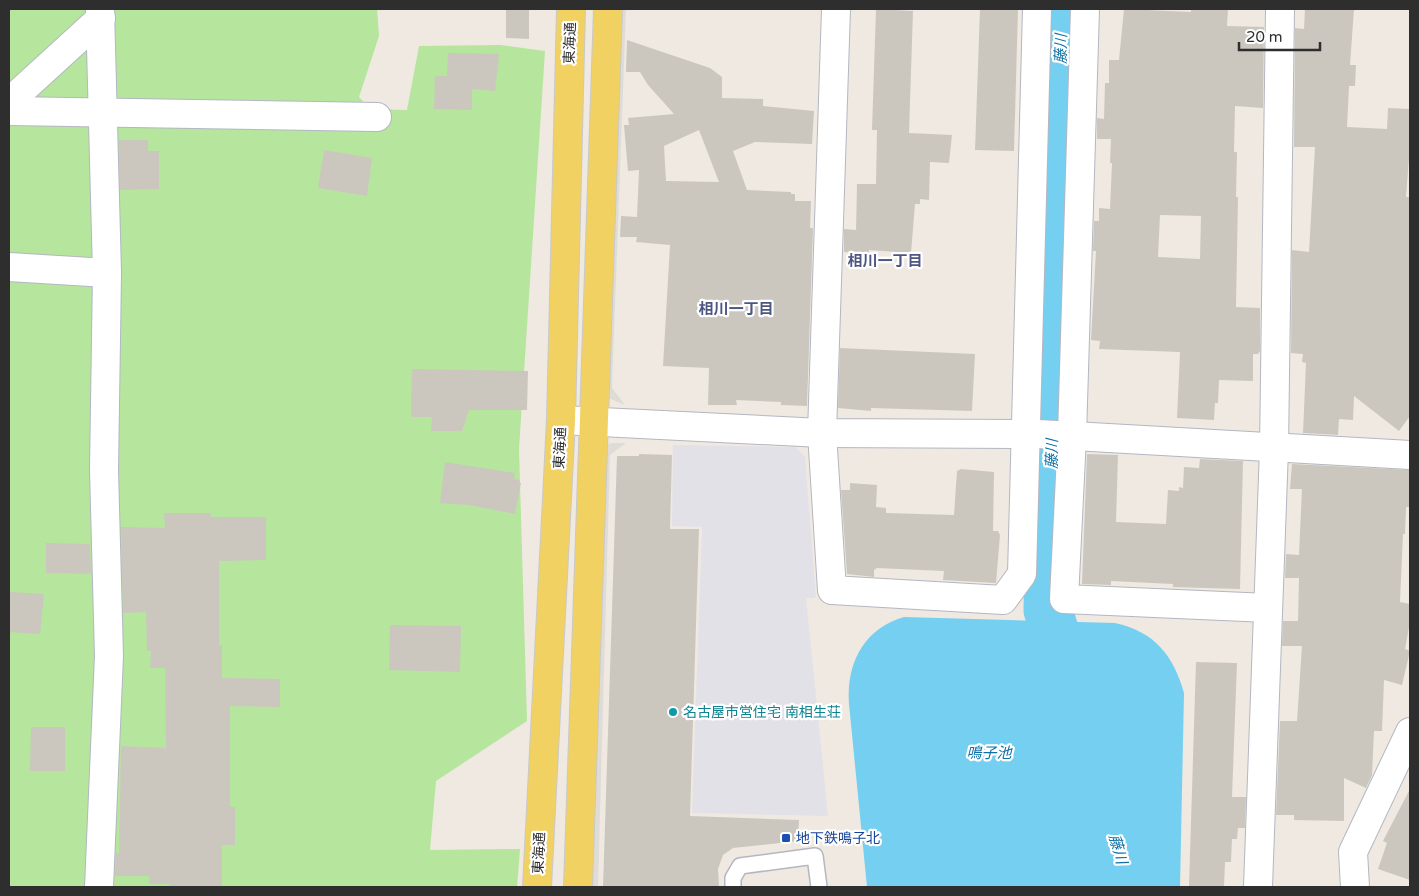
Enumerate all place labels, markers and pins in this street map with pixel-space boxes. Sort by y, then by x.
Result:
place label: 名古屋市営住宅 南相生荘 [683,704,841,721]
marker: 名古屋市営住宅 南相生荘 [667,706,679,718]
place label: 地下鉄鳴子北 [796,830,880,847]
marker: 地下鉄鳴子北 [780,832,792,844]

